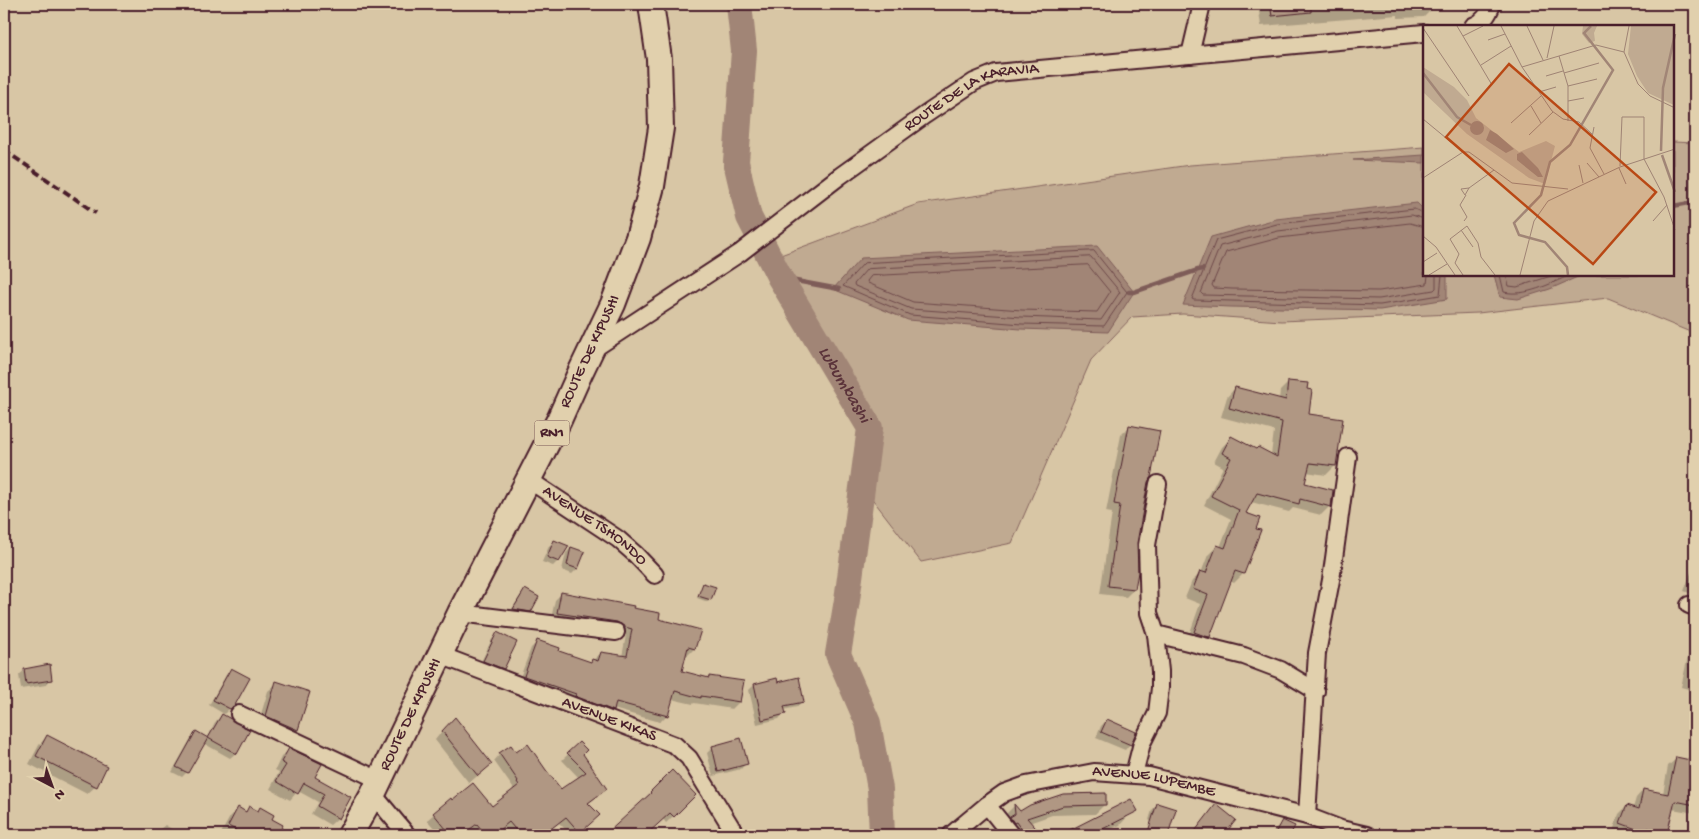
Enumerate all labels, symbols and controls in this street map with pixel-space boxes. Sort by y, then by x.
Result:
inset map [1423,25,1674,276]
street label: ROUTE DE LA KARAVIA [901,59,1041,136]
street label: ROUTE DE KIPUSHI [556,293,625,411]
water label: Lubumbashi [813,343,876,429]
road number: RN1 [534,420,570,446]
street label: AVENUE TSHONDO [538,482,651,570]
street label: ROUTE DE KIPUSHI [376,655,446,774]
street label: AVENUE KIKAS [559,693,660,747]
north arrow [28,762,78,812]
street label: AVENUE LUPEMBE [1092,762,1218,802]
text: N [50,785,68,803]

